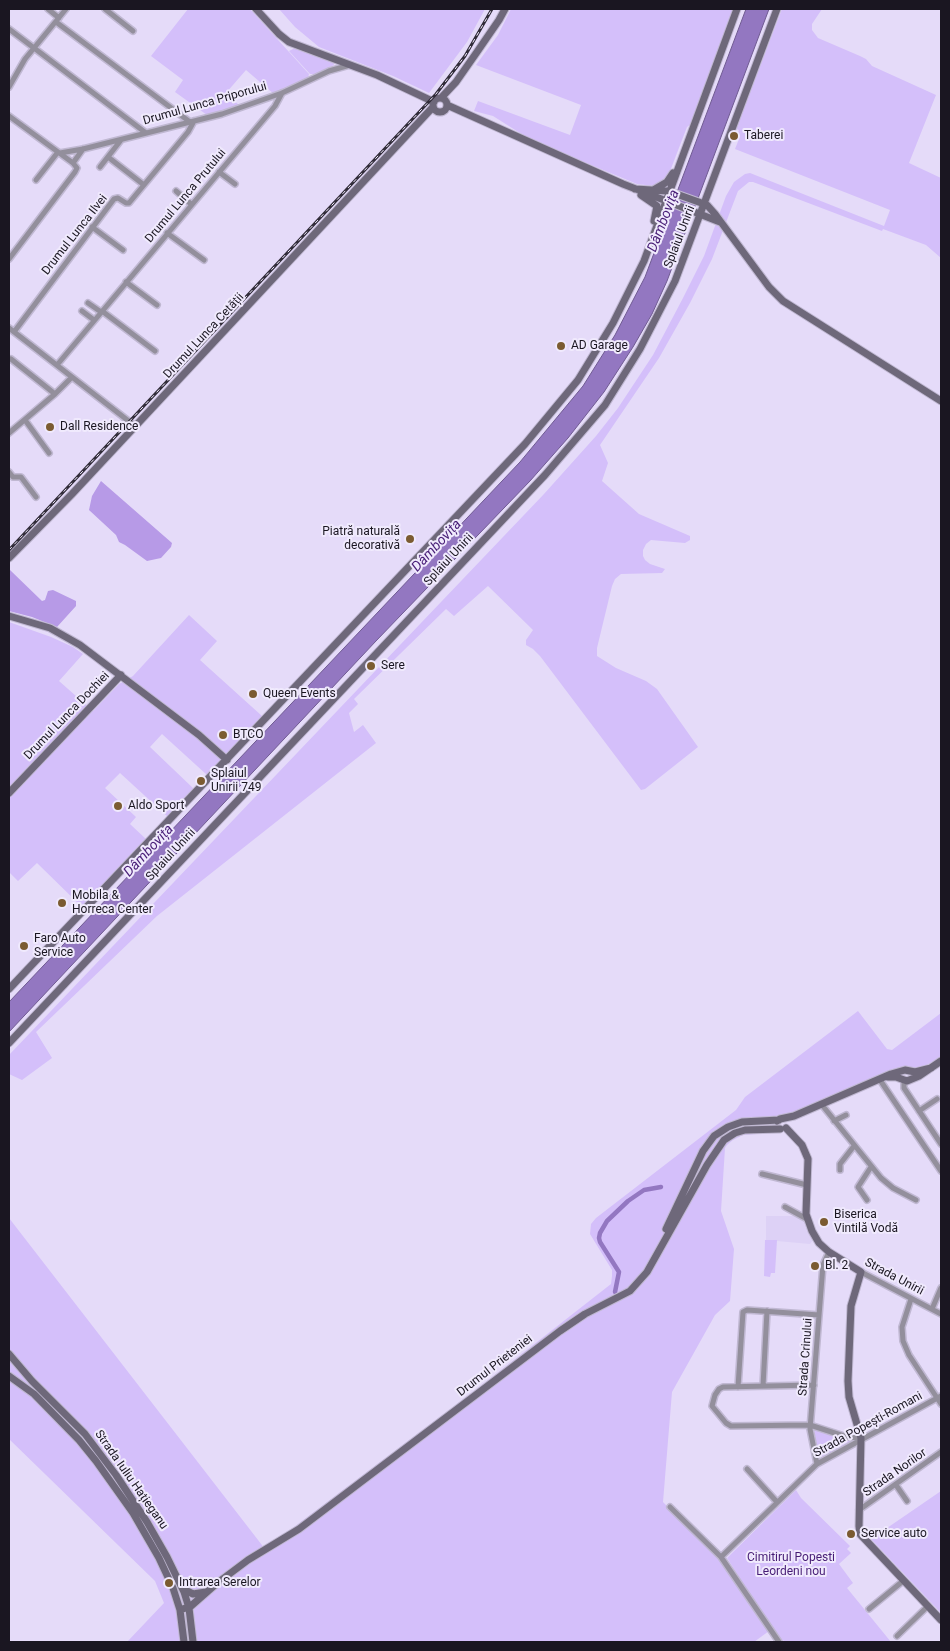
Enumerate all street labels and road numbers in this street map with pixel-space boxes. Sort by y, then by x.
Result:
street label: Drumul Lunca Priporului [141,79,269,129]
street label: Drumul Lunca Prutului [143,146,229,246]
street label: Drumul Lunca Ilvei [39,192,111,278]
street label: Splaiul Unirii [661,204,699,270]
street label: Drumul Lunca Cetății [161,290,247,382]
street label: Splaiul Unirii [421,531,477,589]
street label: Drumul Lunca Dochiei [21,669,113,763]
street label: Splaiul Unirii [143,826,199,884]
street label: Strada Unirii [862,1255,926,1299]
street label: Strada Crinului [796,1318,816,1396]
street label: Drumul Prieteniei [454,1332,536,1400]
street label: Strada Popești-Romani [811,1389,925,1461]
street label: Strada Iuliu Hațieganu [91,1428,171,1532]
street label: Strada Norilor [861,1446,929,1500]

